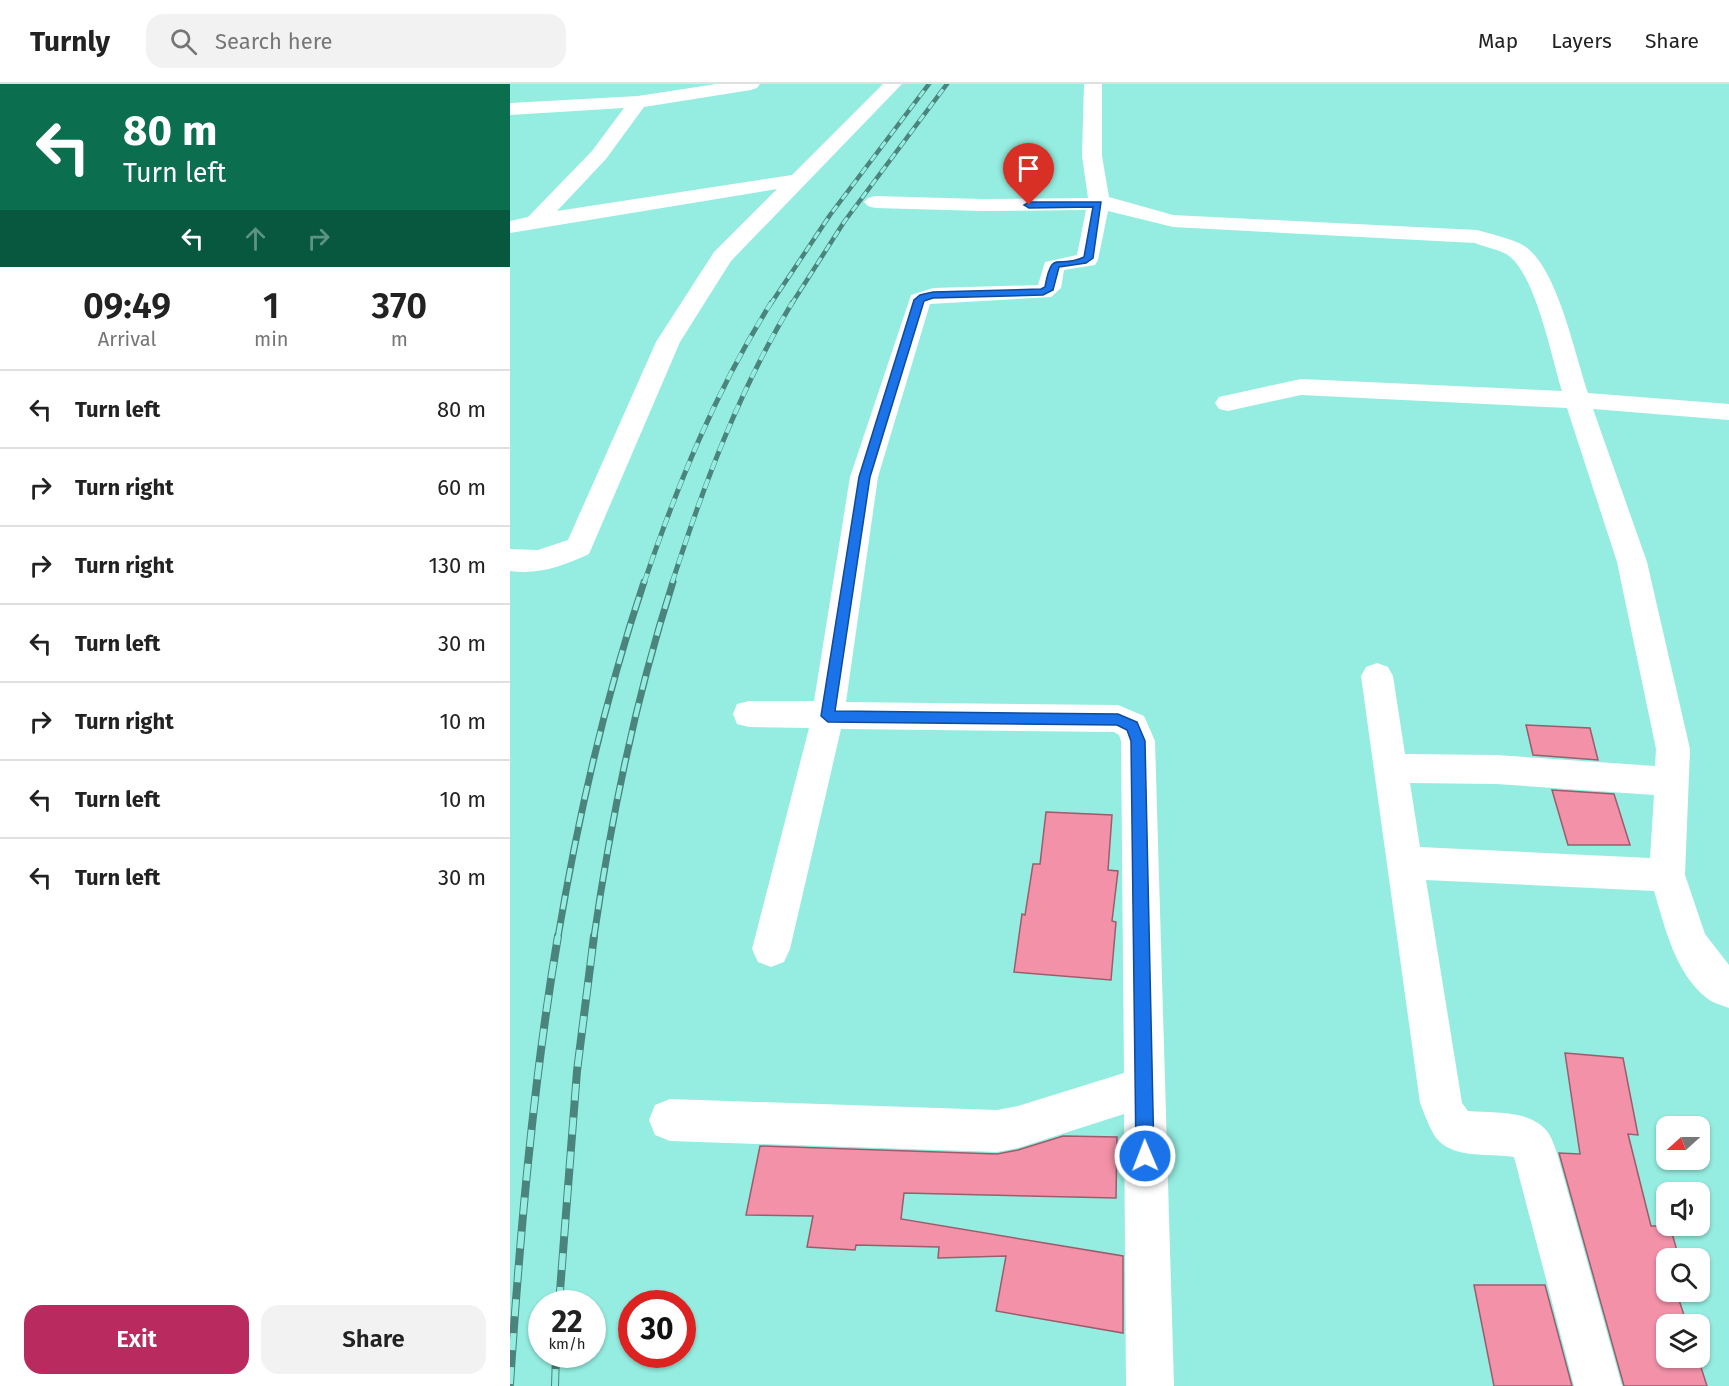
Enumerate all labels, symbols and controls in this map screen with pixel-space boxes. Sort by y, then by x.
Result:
search box [146,14,566,68]
text: Turnly [30,25,110,58]
icon: search [167,25,200,58]
text: Search here [215,28,332,55]
text: Map [1478,28,1518,54]
text: Layers [1551,28,1612,54]
text: Share [1645,28,1699,54]
text: 80 m [123,106,217,156]
icon: left [24,108,102,186]
pin [1003,143,1054,205]
icon: arrive [1012,152,1045,185]
text: Turn left [123,157,226,189]
icon: left [176,222,209,255]
icon: ahead [239,222,272,255]
icon: right [302,222,335,255]
text: 09:49 [83,284,171,328]
text: 1 [263,284,279,328]
text: 370 [372,284,427,328]
text: Arrival [98,327,156,351]
text: min [254,327,289,351]
text: m [391,327,408,351]
icon: left [24,393,57,426]
text: Turn left [75,396,160,423]
text: 80 m [437,396,486,423]
icon: right [24,471,57,504]
text: Turn right [75,474,174,501]
text: 60 m [437,474,486,501]
icon: right [24,549,57,582]
text: Turn right [75,552,174,579]
text: 130 m [429,552,486,579]
icon: left [24,627,57,660]
text: Turn left [75,630,160,657]
text: 30 m [438,630,486,657]
icon: right [24,705,57,738]
text: Turn right [75,708,174,735]
text: 10 m [440,708,486,735]
icon: left [24,783,57,816]
text: Turn left [75,786,160,813]
text: 10 m [440,786,486,813]
icon: left [24,861,57,894]
text: Turn left [75,864,160,891]
text: 30 m [438,864,486,891]
north arrow [1656,1116,1710,1170]
map controls [1656,1116,1710,1368]
position arrow [1113,1124,1177,1188]
button: sound [1656,1182,1710,1236]
button: search [1656,1248,1710,1302]
speed limit sign: 30 [618,1290,696,1368]
text: 22 [551,1304,583,1340]
button: Exit [24,1305,249,1374]
button: Share [261,1305,486,1374]
button: layers [1656,1314,1710,1368]
text: km/h [548,1335,586,1353]

